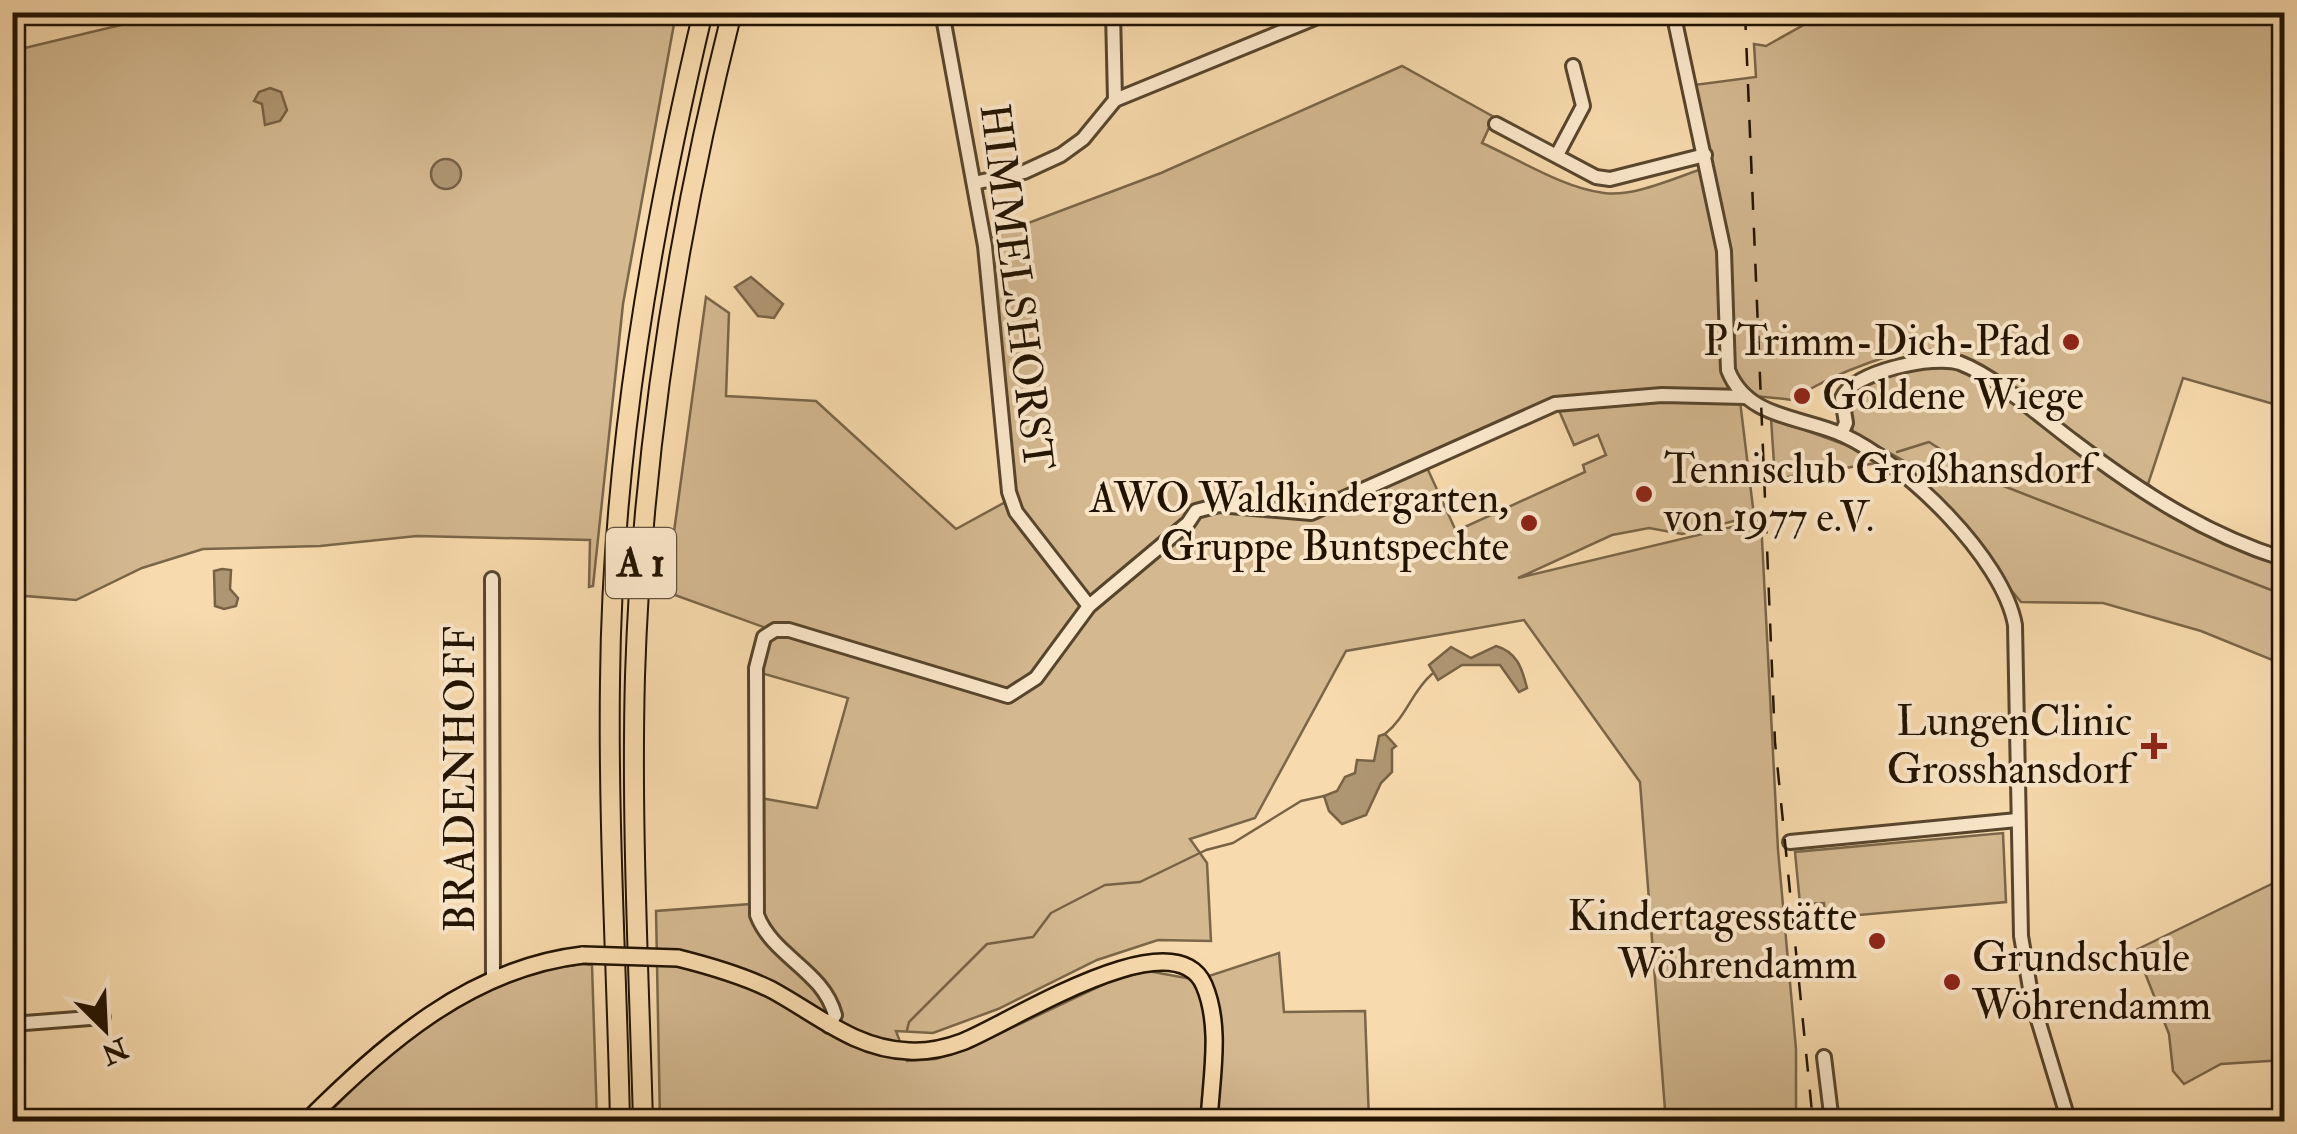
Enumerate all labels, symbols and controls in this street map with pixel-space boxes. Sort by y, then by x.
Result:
street label: HIMMELSHORST [968,101,1064,473]
place label: P Trimm-Dich-Pfad [1703,316,2051,368]
marker: P Trimm-Dich-Pfad [2060,331,2082,353]
place label: Goldene Wiege [1822,370,2084,422]
marker: Goldene Wiege [1791,385,1813,407]
place label: Tennisclub Großhansdorf von 1977 e.V. [1663,444,2100,544]
place label: AWO Waldkindergarten, Gruppe Buntspechte [1089,473,1509,573]
marker: Tennisclub Großhansdorf von 1977 e.V. [1633,483,1655,505]
marker: AWO Waldkindergarten, Gruppe Buntspechte [1518,512,1540,534]
road number: A 1 [606,528,676,598]
street label: BRADENHOFF [435,626,487,932]
place label: LungenClinic Grosshansdorf [1887,696,2138,796]
marker: LungenClinic Grosshansdorf [2141,733,2167,759]
place label: Kindertagesstätte Wöhrendamm [1567,891,1857,991]
marker: Kindertagesstätte Wöhrendamm [1866,930,1888,952]
place label: Grundschule Wöhrendamm [1971,932,2211,1032]
marker: Grundschule Wöhrendamm [1941,971,1963,993]
north arrow [55,979,155,1079]
text: N [95,1029,134,1072]

